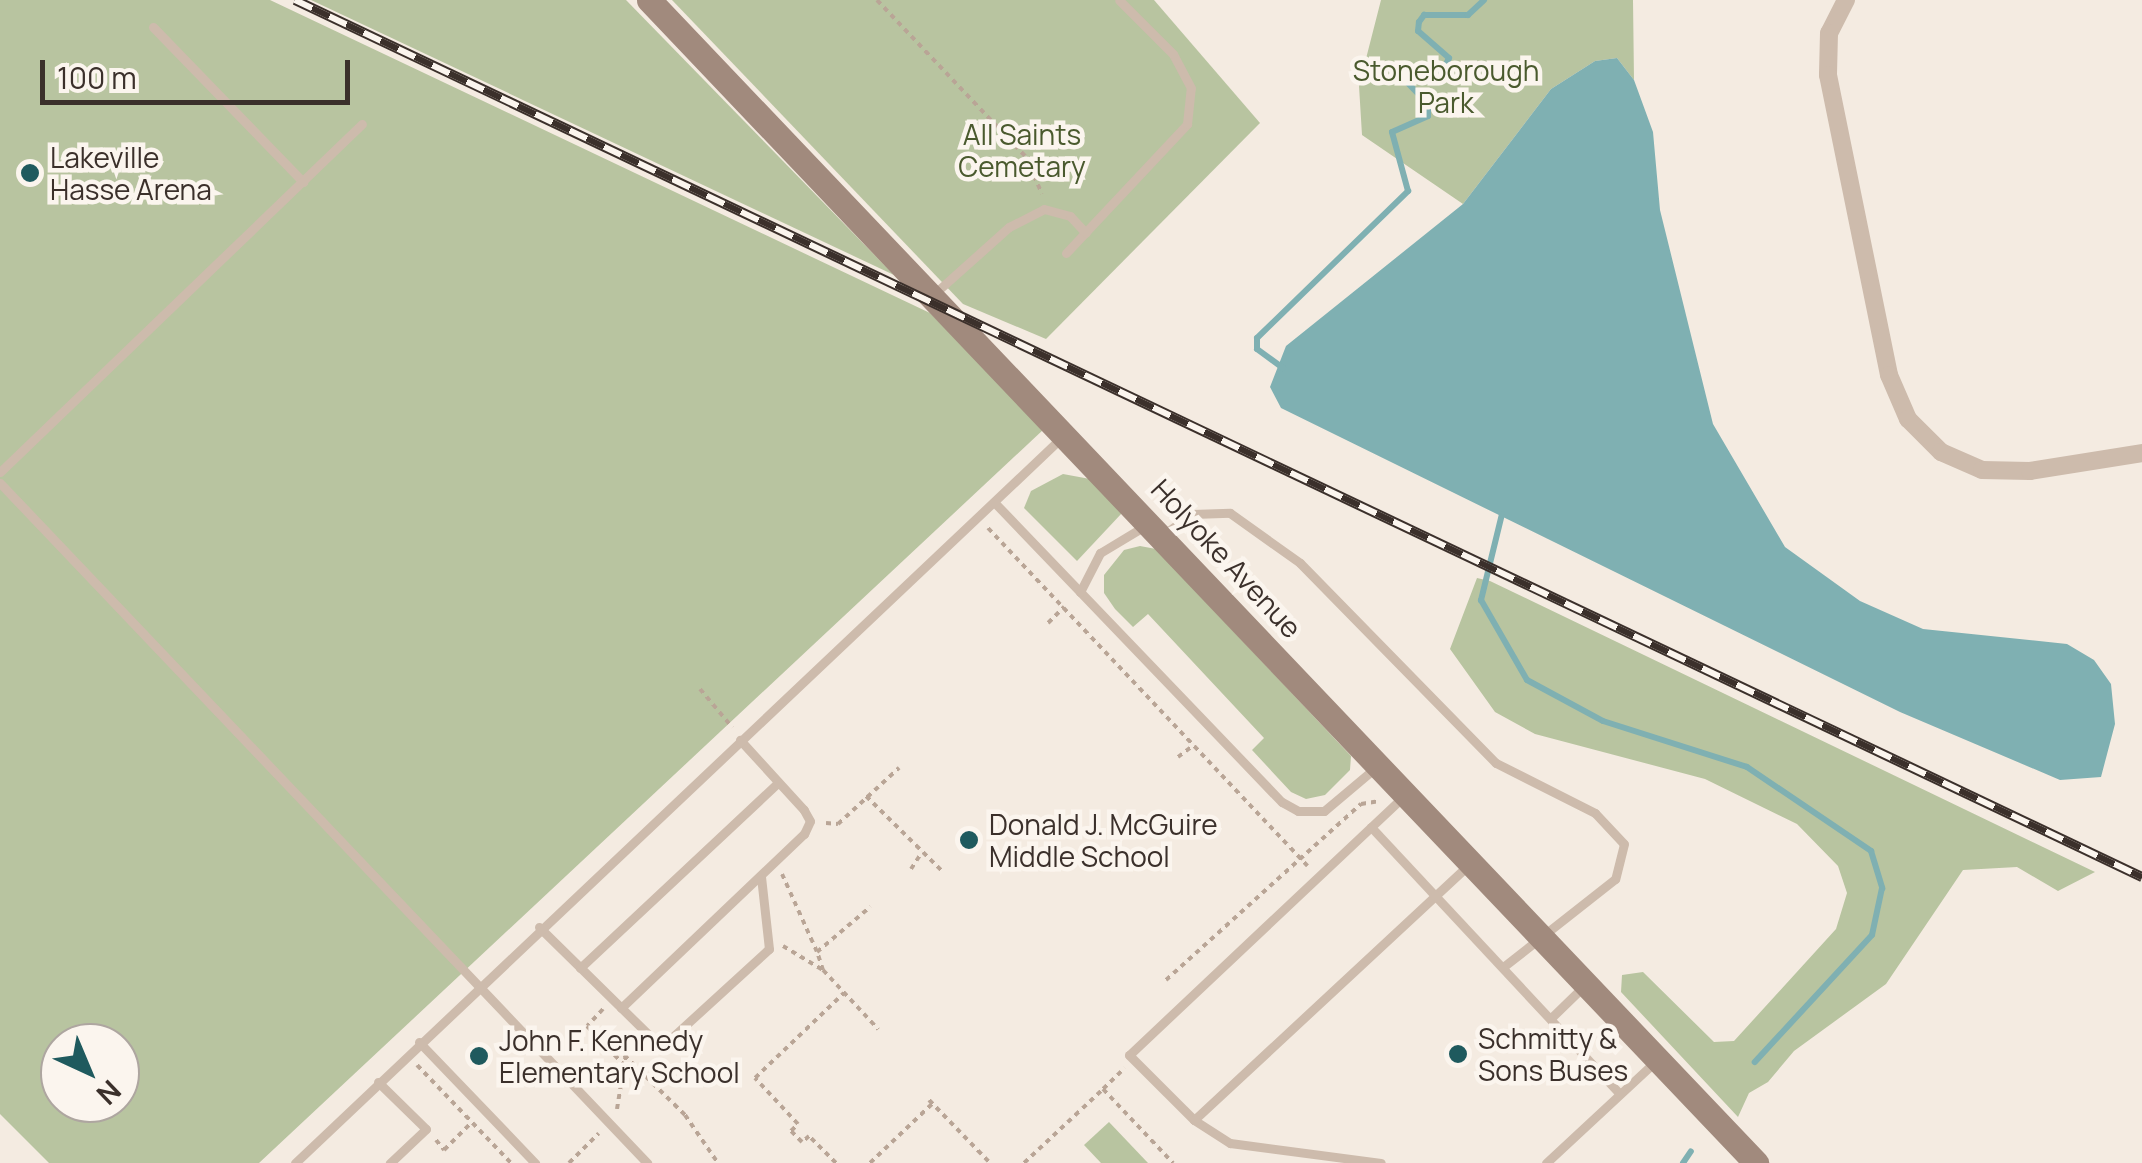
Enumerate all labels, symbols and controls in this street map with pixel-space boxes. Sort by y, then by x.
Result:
scale bar [45,40,355,102]
park label: Stoneborough Park [1353,53,1539,119]
text: 100 m [57,57,137,98]
park label: All Saints Cemetary [958,117,1086,183]
place label: Lakeville Hasse Arena [50,140,212,206]
marker: Lakeville Hasse Arena [19,162,41,184]
street label: Holyoke Avenue [1145,472,1309,644]
place label: Donald J. McGuire Middle School [989,807,1218,873]
marker: Donald J. McGuire Middle School [958,829,980,851]
place label: Schmitty & Sons Buses [1478,1021,1628,1087]
north arrow [40,1023,140,1123]
place label: John F. Kennedy Elementary School [499,1023,740,1089]
marker: Schmitty & Sons Buses [1447,1043,1469,1065]
marker: John F. Kennedy Elementary School [468,1045,490,1067]
text: N [89,1072,130,1114]

